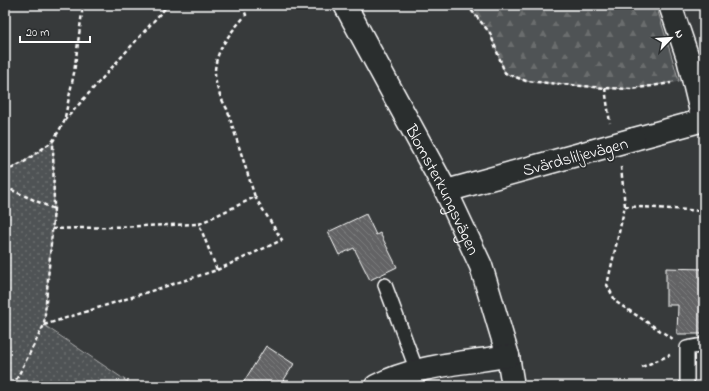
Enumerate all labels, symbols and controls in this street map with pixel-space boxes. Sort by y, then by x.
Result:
scale bar [20,18,90,44]
north arrow [651,18,691,58]
text: 20 m [26,24,49,42]
text: N [670,27,688,41]
street label: Blomsterkungsvägen [398,120,485,259]
street label: Svärdsliljevägen [520,131,631,185]

